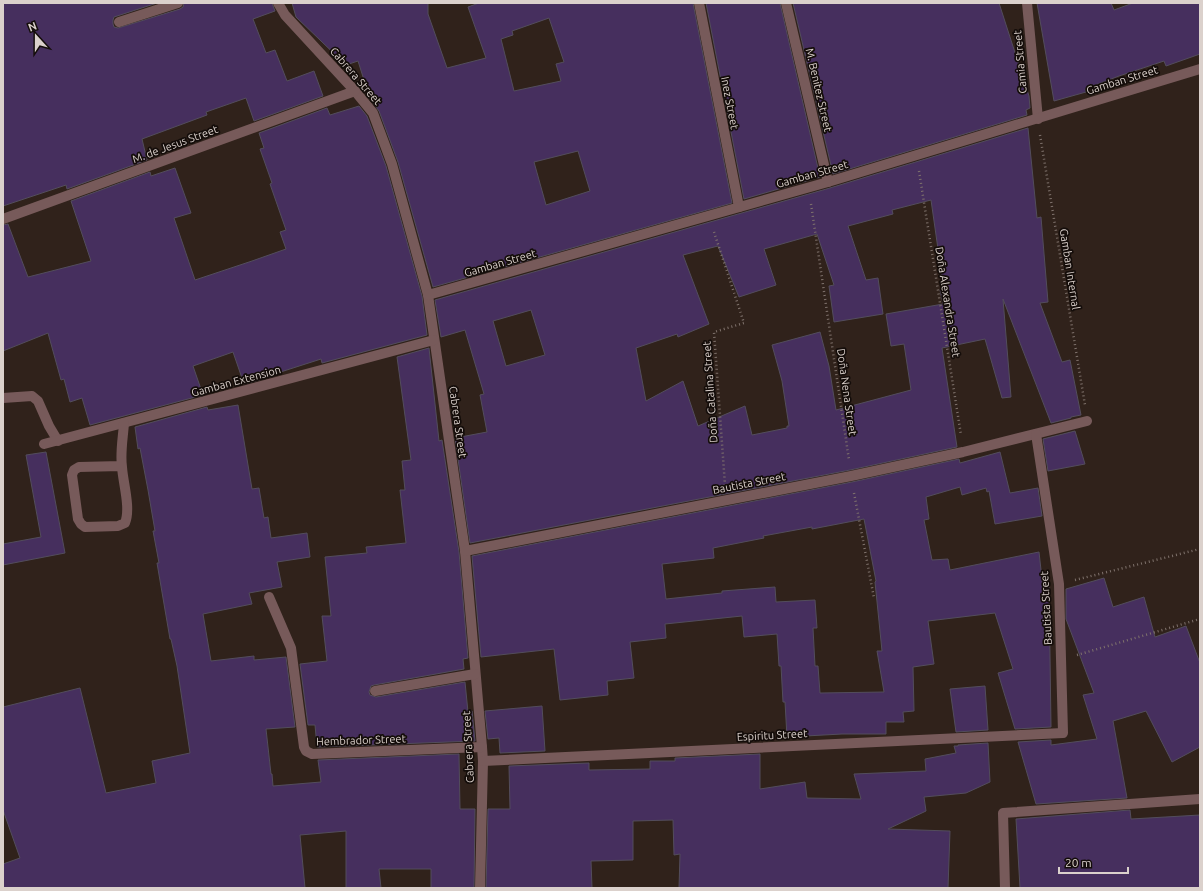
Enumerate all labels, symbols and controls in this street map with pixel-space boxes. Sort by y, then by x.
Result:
north arrow [16,16,56,56]
text: N [26,20,38,34]
street label: Camia Street [1011,29,1029,94]
street label: Cabrera Street [328,45,385,108]
street label: M. Benitez Street [804,47,835,134]
street label: Gamban Street [1085,63,1160,97]
street label: Inez Street [719,76,741,131]
street label: M. de Jesus Street [130,123,220,165]
street label: Gamban Street [775,158,850,190]
street label: Gamban Internal [1058,228,1082,310]
street label: Doña Alexandra Street [933,246,963,359]
street label: Gamban Street [463,247,538,279]
street label: Doña Catalina Street [700,340,720,443]
street label: Doña Nena Street [835,348,859,437]
street label: Gamban Extension [190,363,282,399]
street label: Cabrera Street [447,385,469,459]
street label: Bautista Street [712,470,787,496]
street label: Bautista Street [1038,570,1054,645]
street label: Cabrera Street [460,710,476,783]
street label: Espiritu Street [736,727,808,743]
street label: Hembrador Street [316,732,407,748]
scale bar [1059,849,1128,875]
text: 20 m [1065,856,1092,869]

